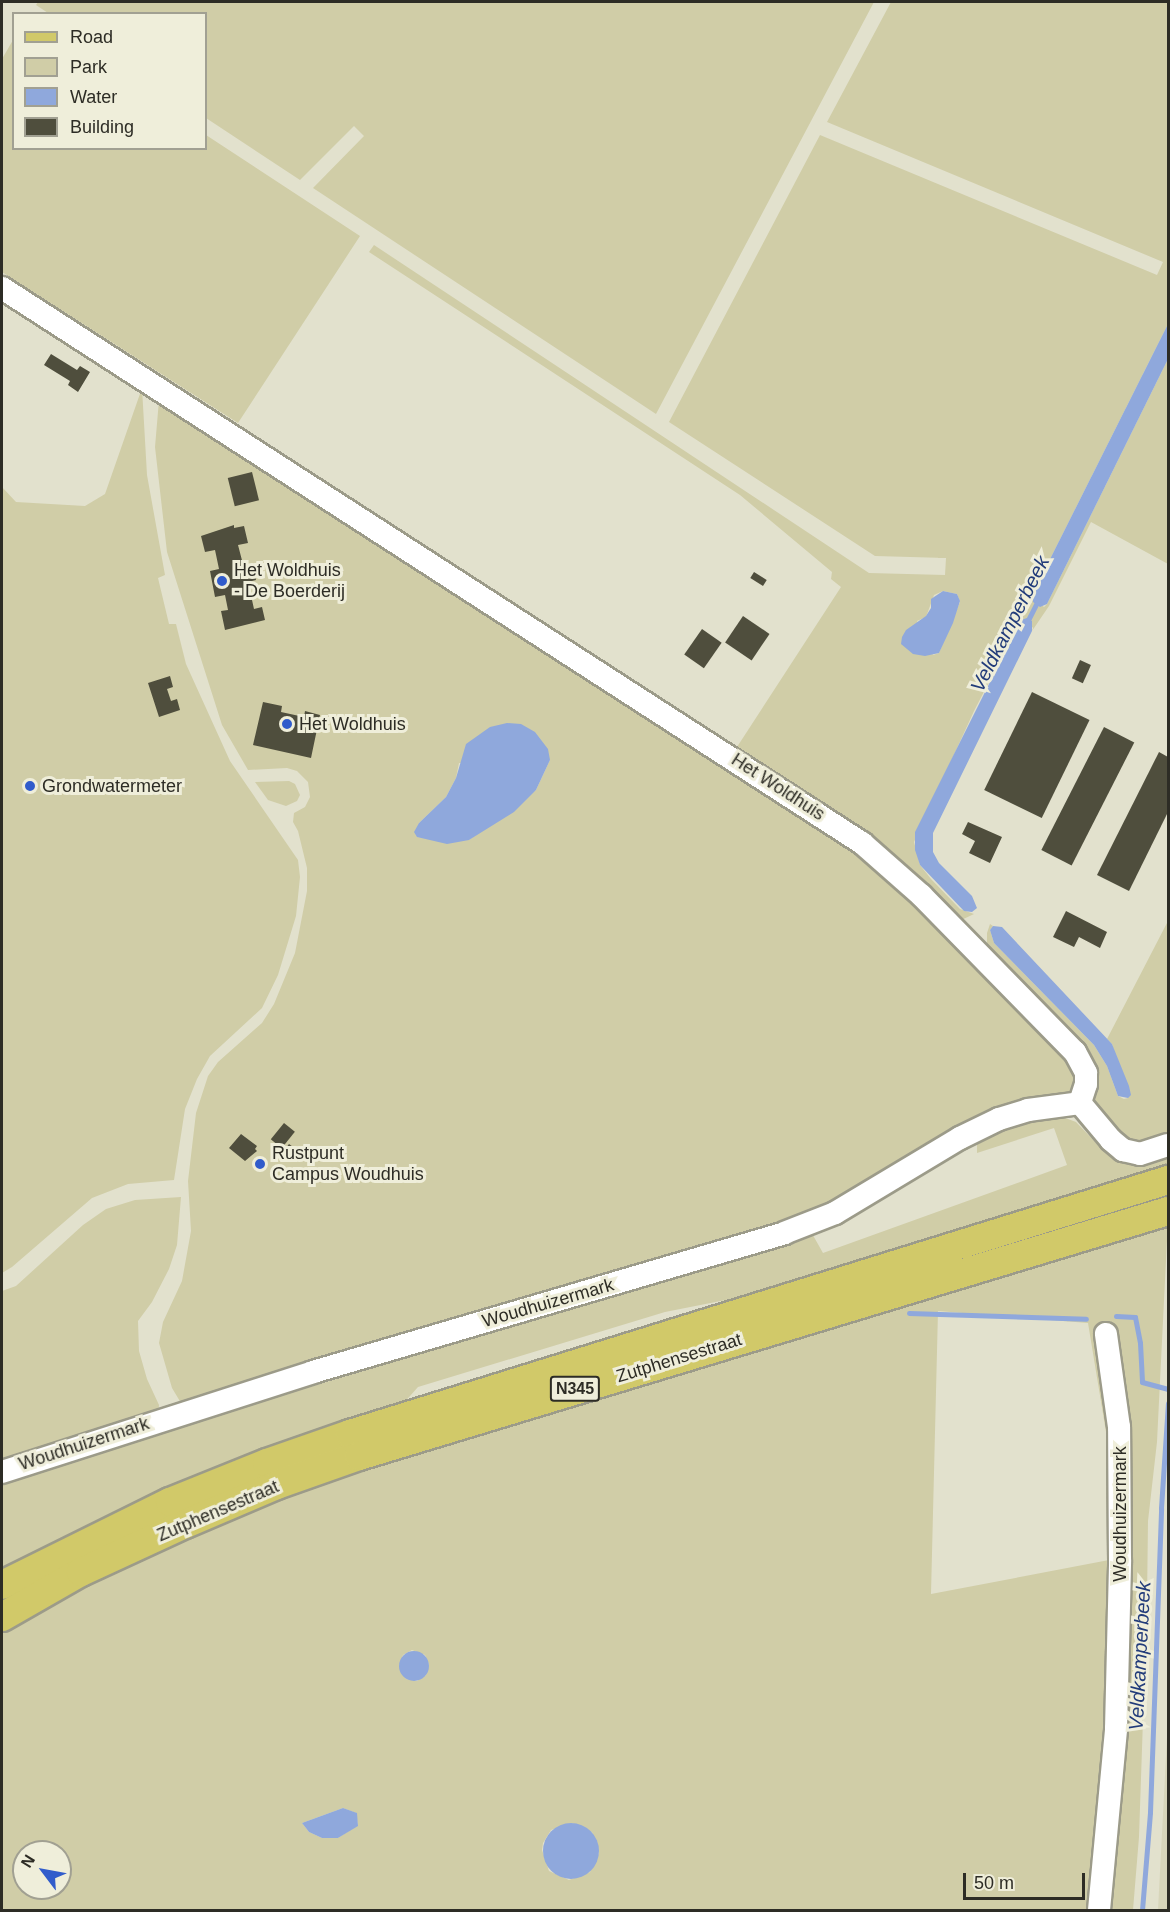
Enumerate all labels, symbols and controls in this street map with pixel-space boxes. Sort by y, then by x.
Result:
legend [12,12,207,150]
text: Road [70,27,113,47]
text: Park [70,57,107,77]
text: Water [70,87,117,107]
text: Building [70,117,134,137]
water label: Veldkamperbeek [965,552,1055,696]
place label: Het Woldhuis - De Boerderij [234,560,345,602]
marker: Het Woldhuis - De Boerderij [215,574,229,588]
place label: Het Woldhuis [299,713,406,735]
marker: Het Woldhuis [280,717,294,731]
street label: Het Woldhuis [727,749,829,825]
place label: Grondwatermeter [42,775,182,797]
marker: Grondwatermeter [23,779,37,793]
place label: Rustpunt Campus Woudhuis [272,1143,424,1186]
marker: Rustpunt Campus Woudhuis [253,1157,267,1171]
street label: Woudhuizermark [480,1274,616,1332]
street label: Zutphensestraat [614,1329,744,1387]
road number: N345 [550,1376,600,1402]
street label: Woudhuizermark [16,1413,152,1475]
street label: Woudhuizermark [1109,1446,1131,1582]
street label: Zutphensestraat [154,1476,282,1546]
water label: Veldkamperbeek [1124,1581,1156,1731]
north arrow [12,1840,72,1900]
text: N [18,1852,38,1871]
scale bar [966,1861,1088,1899]
text: 50 m [974,1873,1014,1893]

